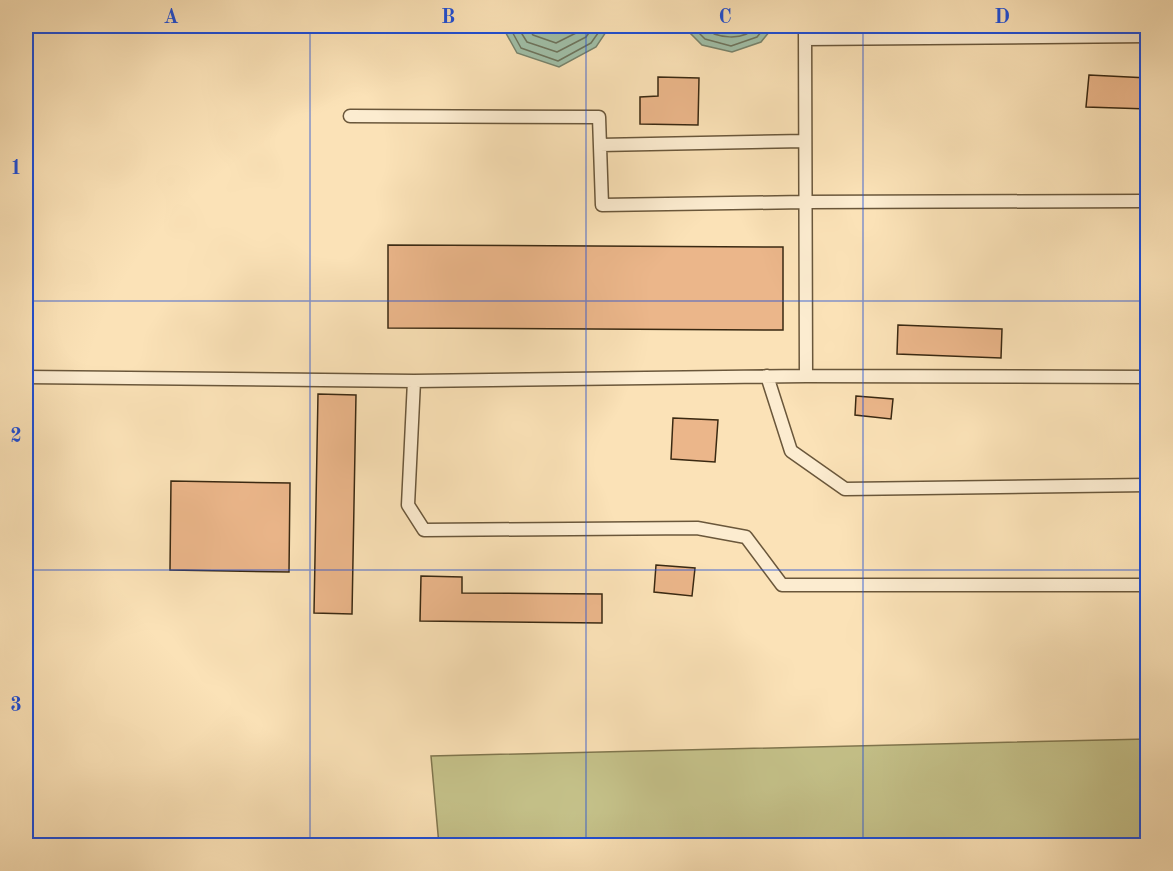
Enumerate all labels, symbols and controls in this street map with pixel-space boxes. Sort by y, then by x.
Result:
text: A [163,8,179,28]
text: B [441,8,455,28]
text: C [718,8,732,28]
text: D [994,8,1010,28]
text: 1 [10,159,22,179]
text: 2 [10,427,22,447]
text: 3 [10,696,22,716]

